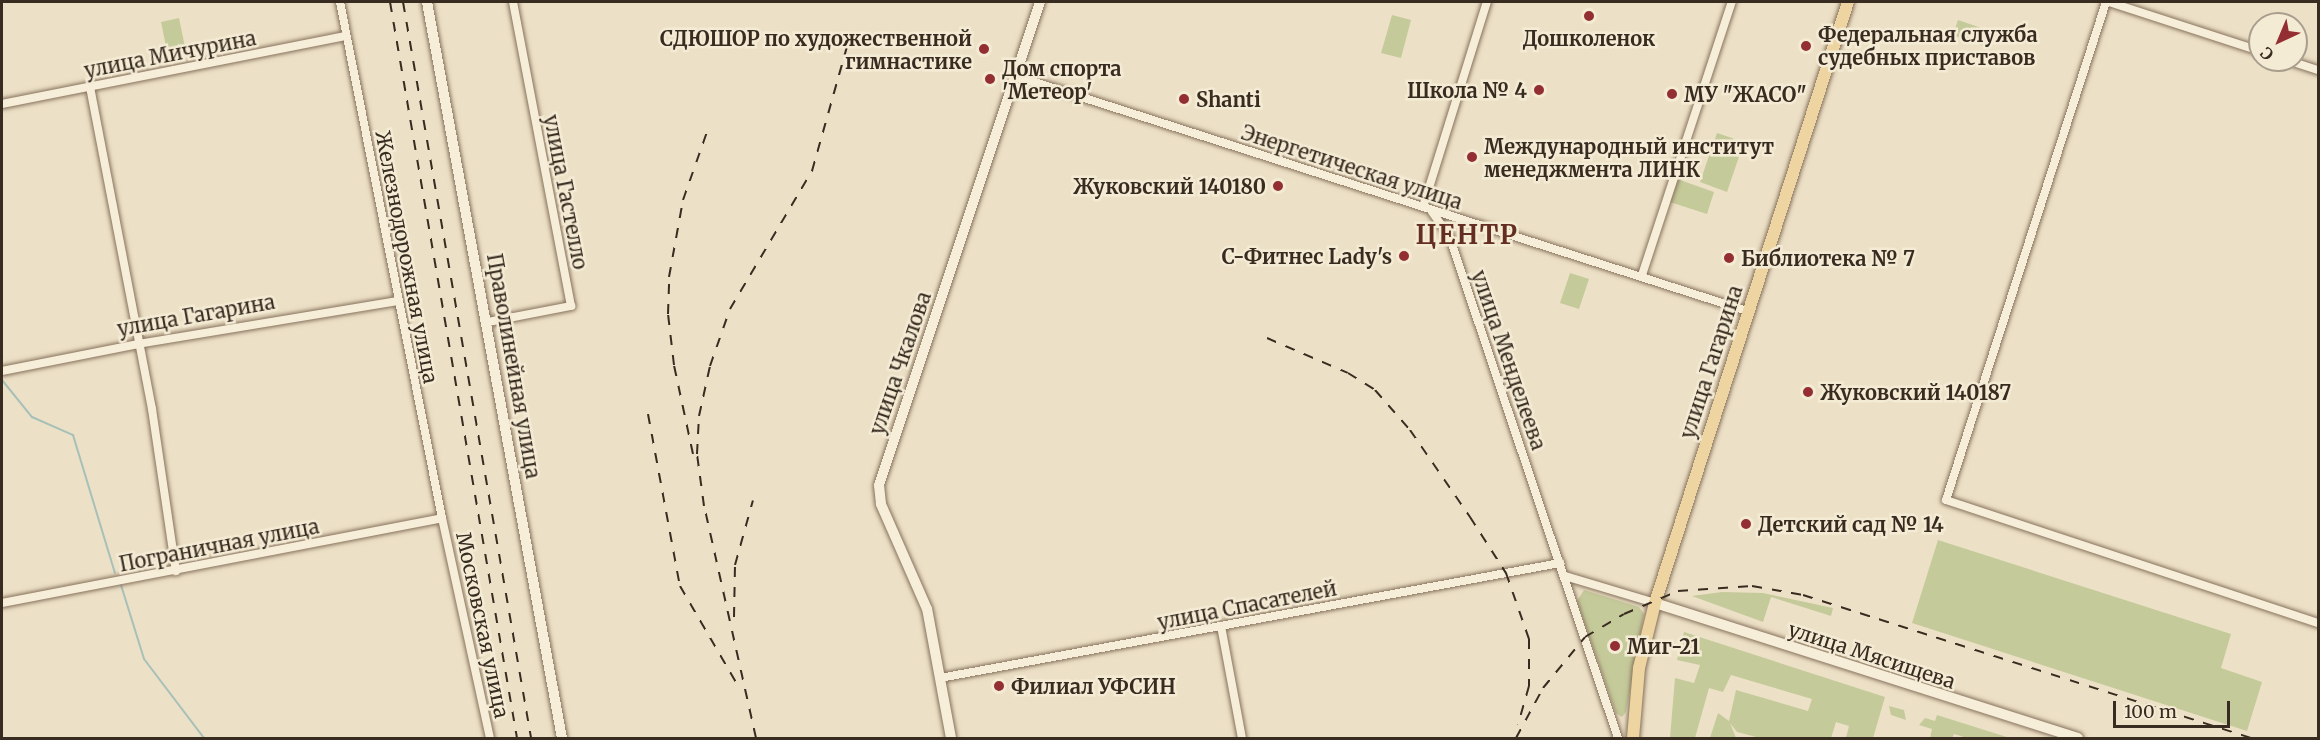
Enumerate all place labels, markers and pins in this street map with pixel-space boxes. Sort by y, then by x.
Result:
marker: Дошколенок [1582,9,1596,23]
place label: Федеральная служба судебных приставов [1818,22,2038,69]
place label: СДЮШОР по художественной гимнастике [660,26,972,73]
place label: Дошколенок [1523,26,1655,50]
marker: Федеральная служба судебных приставов [1799,39,1813,53]
marker: СДЮШОР по художественной гимнастике [977,42,991,56]
place label: Дом спорта 'Метеор' [1002,56,1121,103]
marker: Дом спорта 'Метеор' [983,72,997,86]
place label: Школа № 4 [1407,78,1527,102]
place label: МУ "ЖАСО" [1684,82,1807,106]
marker: Школа № 4 [1532,83,1546,97]
place label: Shanti [1196,87,1261,111]
marker: МУ "ЖАСО" [1665,87,1679,101]
marker: Shanti [1177,92,1191,106]
place label: Международный институт менеджмента ЛИНК [1484,134,1774,181]
marker: Международный институт менеджмента ЛИНК [1465,150,1479,164]
place label: Жуковский 140180 [1073,174,1266,198]
marker: Жуковский 140180 [1271,179,1285,193]
place label: С-Фитнес Lady's [1222,244,1392,268]
place label: Библиотека № 7 [1741,246,1915,270]
marker: С-Фитнес Lady's [1397,249,1411,263]
marker: Библиотека № 7 [1722,251,1736,265]
place label: Жуковский 140187 [1820,380,2011,404]
marker: Жуковский 140187 [1801,385,1815,399]
place label: Детский сад № 14 [1758,512,1944,536]
marker: Детский сад № 14 [1739,517,1753,531]
place label: Миг-21 [1627,634,1700,658]
marker: Миг-21 [1608,639,1622,653]
place label: Филиал УФСИН [1011,674,1176,698]
marker: Филиал УФСИН [992,679,1006,693]

